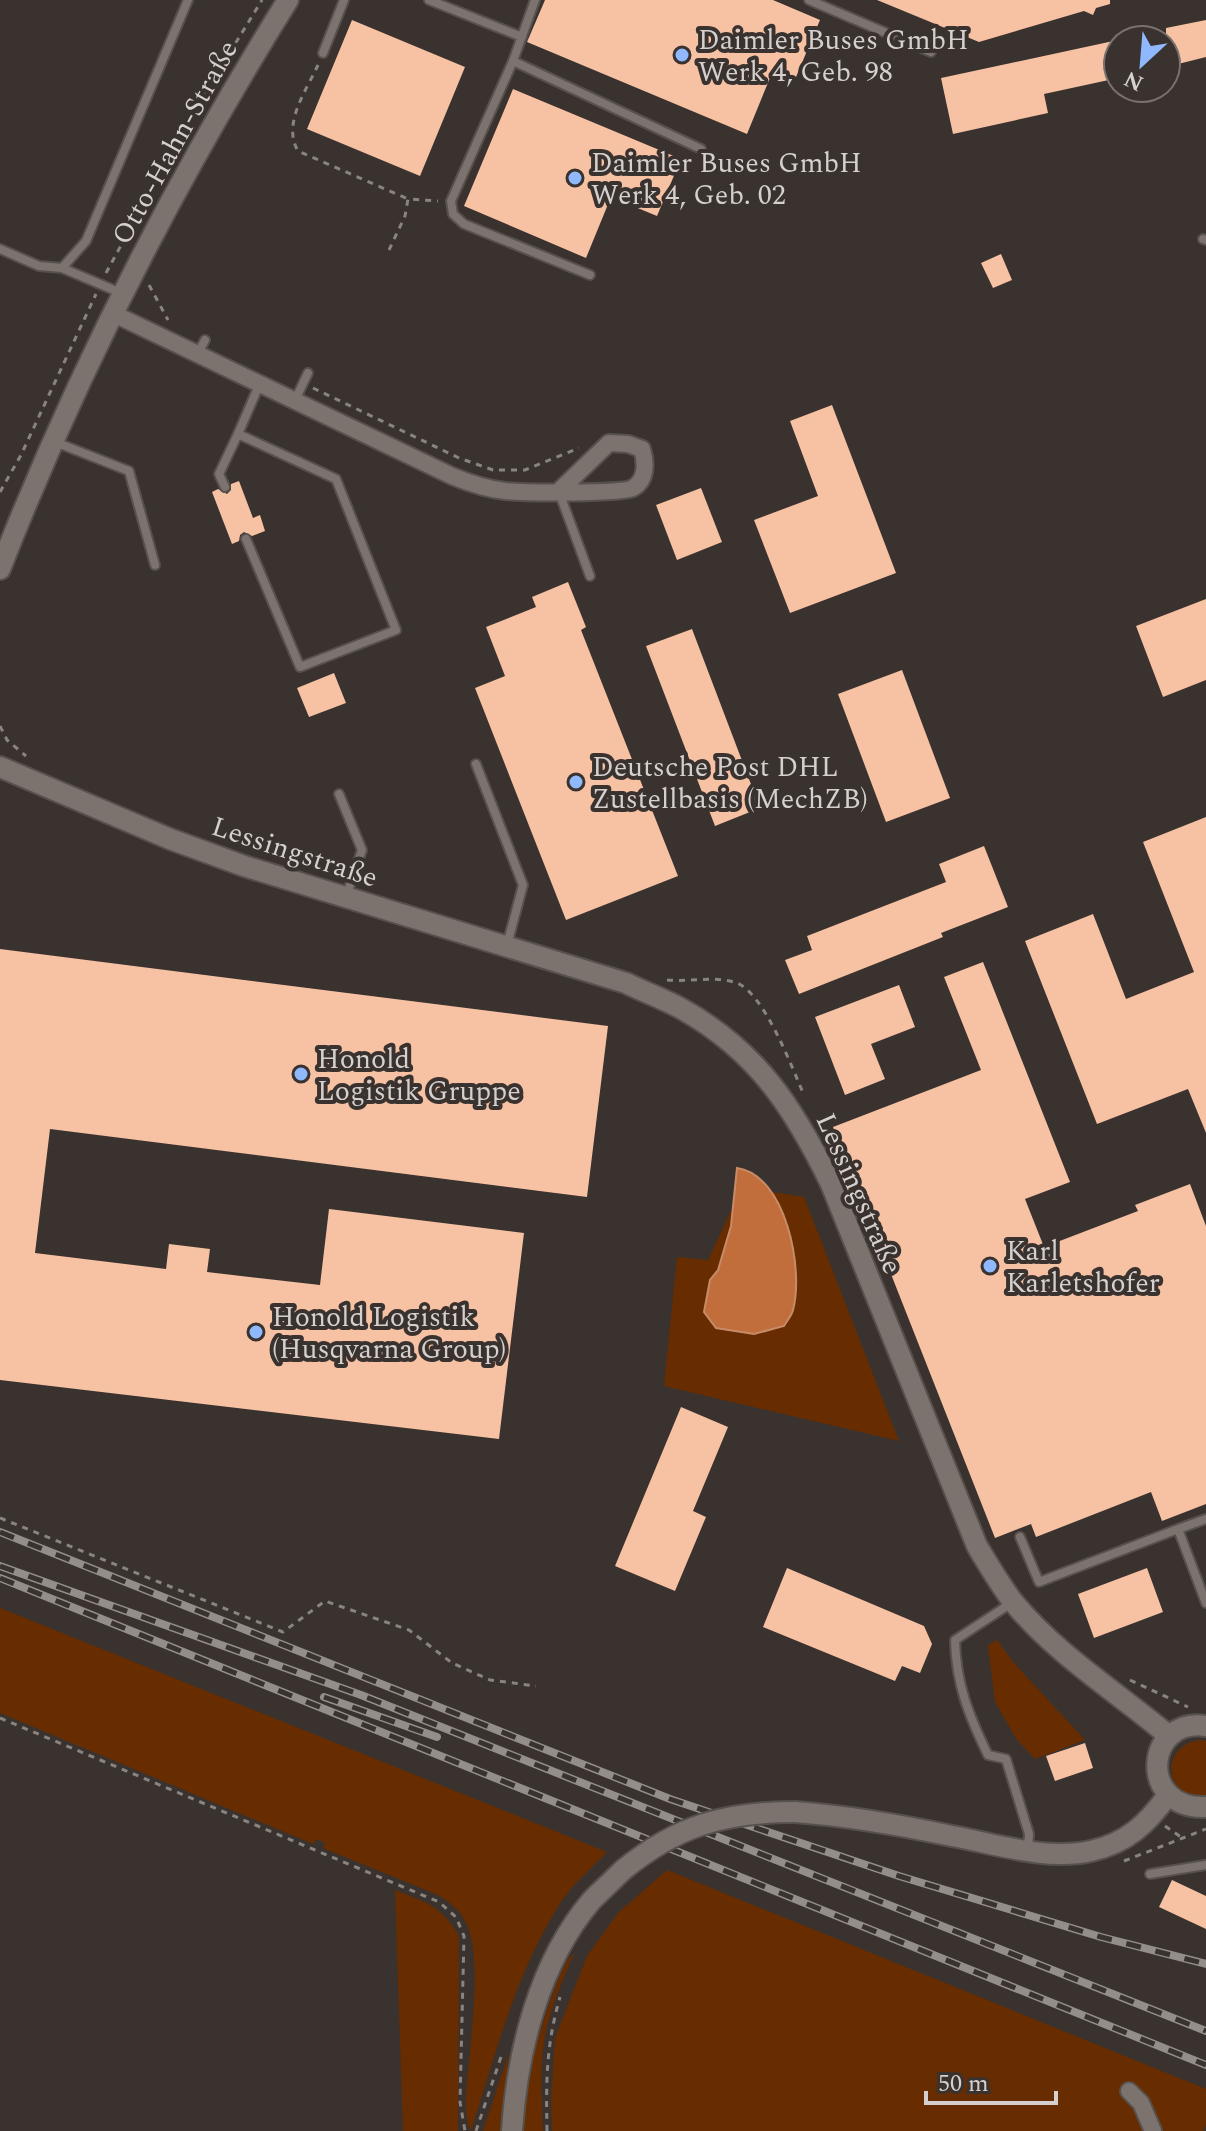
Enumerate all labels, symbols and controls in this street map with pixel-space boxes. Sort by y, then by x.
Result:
place label: Daimler Buses GmbH Werk 4, Geb. 98 [698,19,969,94]
north arrow [1102,24,1182,104]
street label: Otto-Hahn-Straße [101,32,250,253]
marker: Daimler Buses GmbH Werk 4, Geb. 98 [673,46,691,64]
text: N [1119,62,1149,99]
place label: Daimler Buses GmbH Werk 4, Geb. 02 [591,142,862,217]
marker: Daimler Buses GmbH Werk 4, Geb. 02 [566,169,584,187]
place label: Deutsche Post DHL Zustellbasis (MechZB) [592,746,868,821]
marker: Deutsche Post DHL Zustellbasis (MechZB) [567,773,585,791]
street label: Lessingstraße [206,805,383,900]
place label: Honold Logistik Gruppe [317,1038,521,1113]
marker: Honold Logistik Gruppe [292,1065,310,1083]
street label: Lessingstraße [804,1106,913,1281]
place label: Karl Karletshofer [1006,1230,1160,1305]
marker: Karl Karletshofer [981,1257,999,1275]
place label: Honold Logistik (Husqvarna Group) [272,1296,506,1371]
marker: Honold Logistik (Husqvarna Group) [247,1323,265,1341]
scale bar [926,2055,1056,2105]
text: 50 m [938,2066,989,2102]

